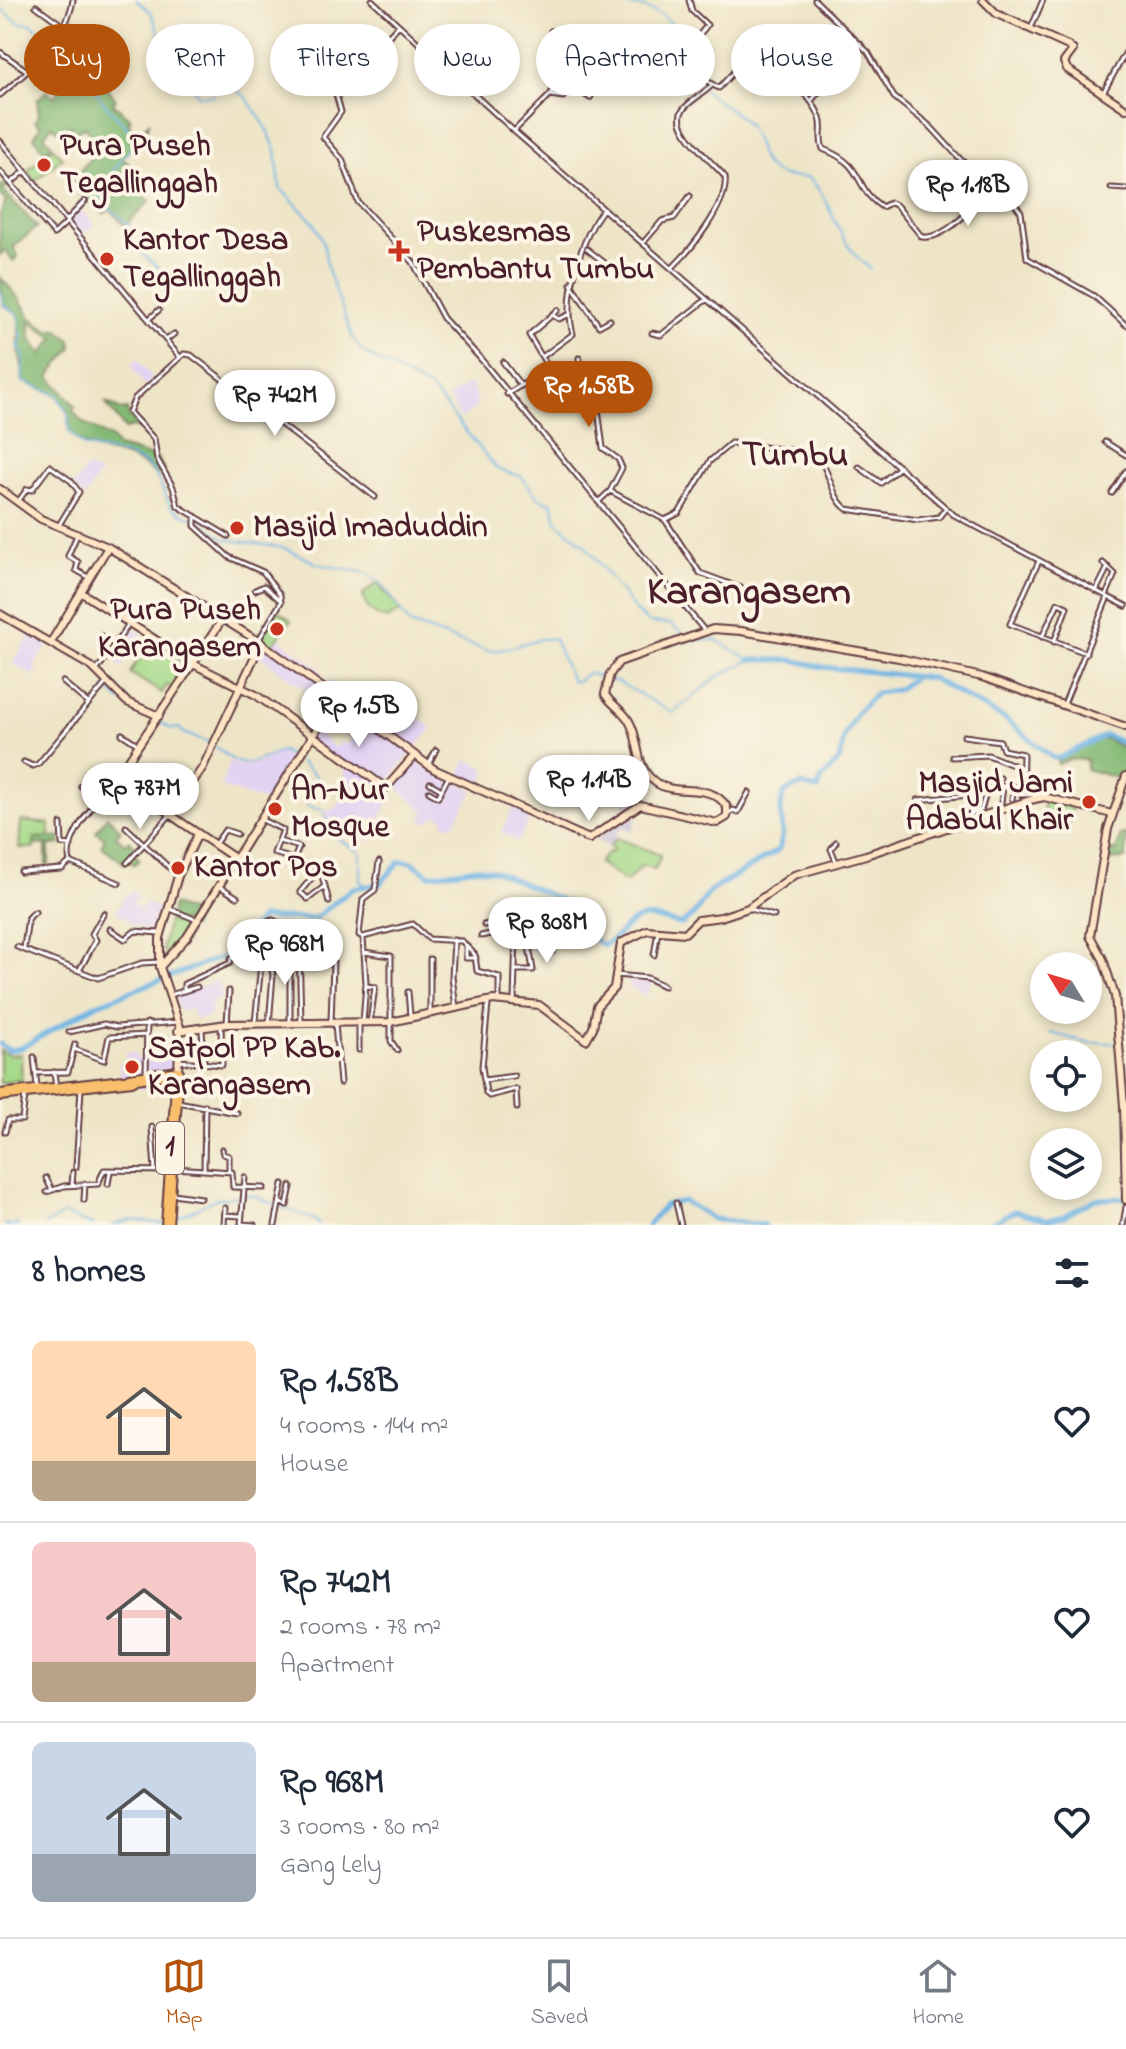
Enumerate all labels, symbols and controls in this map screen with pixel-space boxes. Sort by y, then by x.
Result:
chip: Buy [24,24,130,96]
chip: Rent [146,24,254,96]
chip: Filters [270,24,398,96]
chip: New [414,24,520,96]
chip: Apartment [536,24,715,96]
chip: House [731,24,861,96]
place label: Pura Puseh Tegallinggah [60,124,218,209]
marker: Pura Puseh Tegallinggah [35,156,53,174]
pin: Rp 1.18B [885,160,1051,228]
text: Rp 1.18B [926,167,1010,205]
place label: Puskesmas Pembantu Tumbu [417,210,654,294]
place label: Kantor Desa Tegallinggah [123,218,288,303]
marker: Puskesmas Pembantu Tumbu [388,240,410,262]
marker: Kantor Desa Tegallinggah [98,250,116,268]
pin: Rp 1.58B [506,361,672,429]
text: Rp 1.58B [544,368,634,406]
pin: Rp 742M [201,370,349,438]
text: Rp 742M [232,377,318,415]
district label: Tumbu [742,430,848,483]
place label: Masjid Imaduddin [253,505,488,552]
marker: Masjid Imaduddin [228,519,246,537]
district label: Karangasem [647,564,851,623]
place label: Pura Puseh Karangasem [98,588,261,673]
marker: Pura Puseh Karangasem [268,620,286,638]
pin: Rp 1.5B [285,681,433,749]
text: Rp 1.5B [319,688,399,726]
pin: Rp 1.14B [506,755,672,823]
place label: Masjid Jami Adabul Khair [906,761,1074,845]
text: Rp 1.14B [546,762,632,800]
pin: Rp 787M [66,763,214,831]
place label: An-Nur Mosque [291,768,391,852]
text: Rp 787M [99,770,181,808]
marker: Masjid Jami Adabul Khair [1080,793,1098,811]
marker: An-Nur Mosque [266,800,284,818]
place label: Kantor Pos [194,845,337,892]
marker: Kantor Pos [169,859,187,877]
pin: Rp 808M [473,897,621,965]
text: Rp 808M [506,904,588,942]
pin: Rp 968M [211,919,359,987]
text: Rp 968M [245,926,325,964]
north arrow [1030,952,1102,1024]
map controls [1030,952,1102,1200]
place label: Satpol PP Kab. Karangasem [148,1026,341,1111]
button: locate [1030,1040,1102,1112]
marker: Satpol PP Kab. Karangasem [123,1058,141,1076]
road number: 1 [156,1122,184,1174]
button: layers [1030,1128,1102,1200]
text: 8 homes [32,1248,146,1298]
icon: filters [1050,1251,1094,1295]
text: Rp 1.58B [280,1358,399,1408]
icon: home [96,1373,192,1469]
icon: heart [1050,1399,1094,1443]
text: 4 rooms · 144 m² [280,1408,448,1446]
text: House [280,1446,348,1484]
text: Rp 742M [280,1559,391,1609]
icon: home [96,1574,192,1670]
icon: heart [1050,1600,1094,1644]
text: 2 rooms · 78 m² [280,1609,441,1647]
text: Apartment [280,1647,394,1685]
text: Rp 968M [280,1759,384,1809]
icon: home [96,1774,192,1870]
icon: heart [1050,1800,1094,1844]
text: 3 rooms · 80 m² [280,1809,440,1847]
text: Gang Lely [280,1847,381,1885]
tab: Map [162,1954,206,2034]
tab: Saved [531,1954,588,2034]
tab: Home [913,1954,964,2034]

